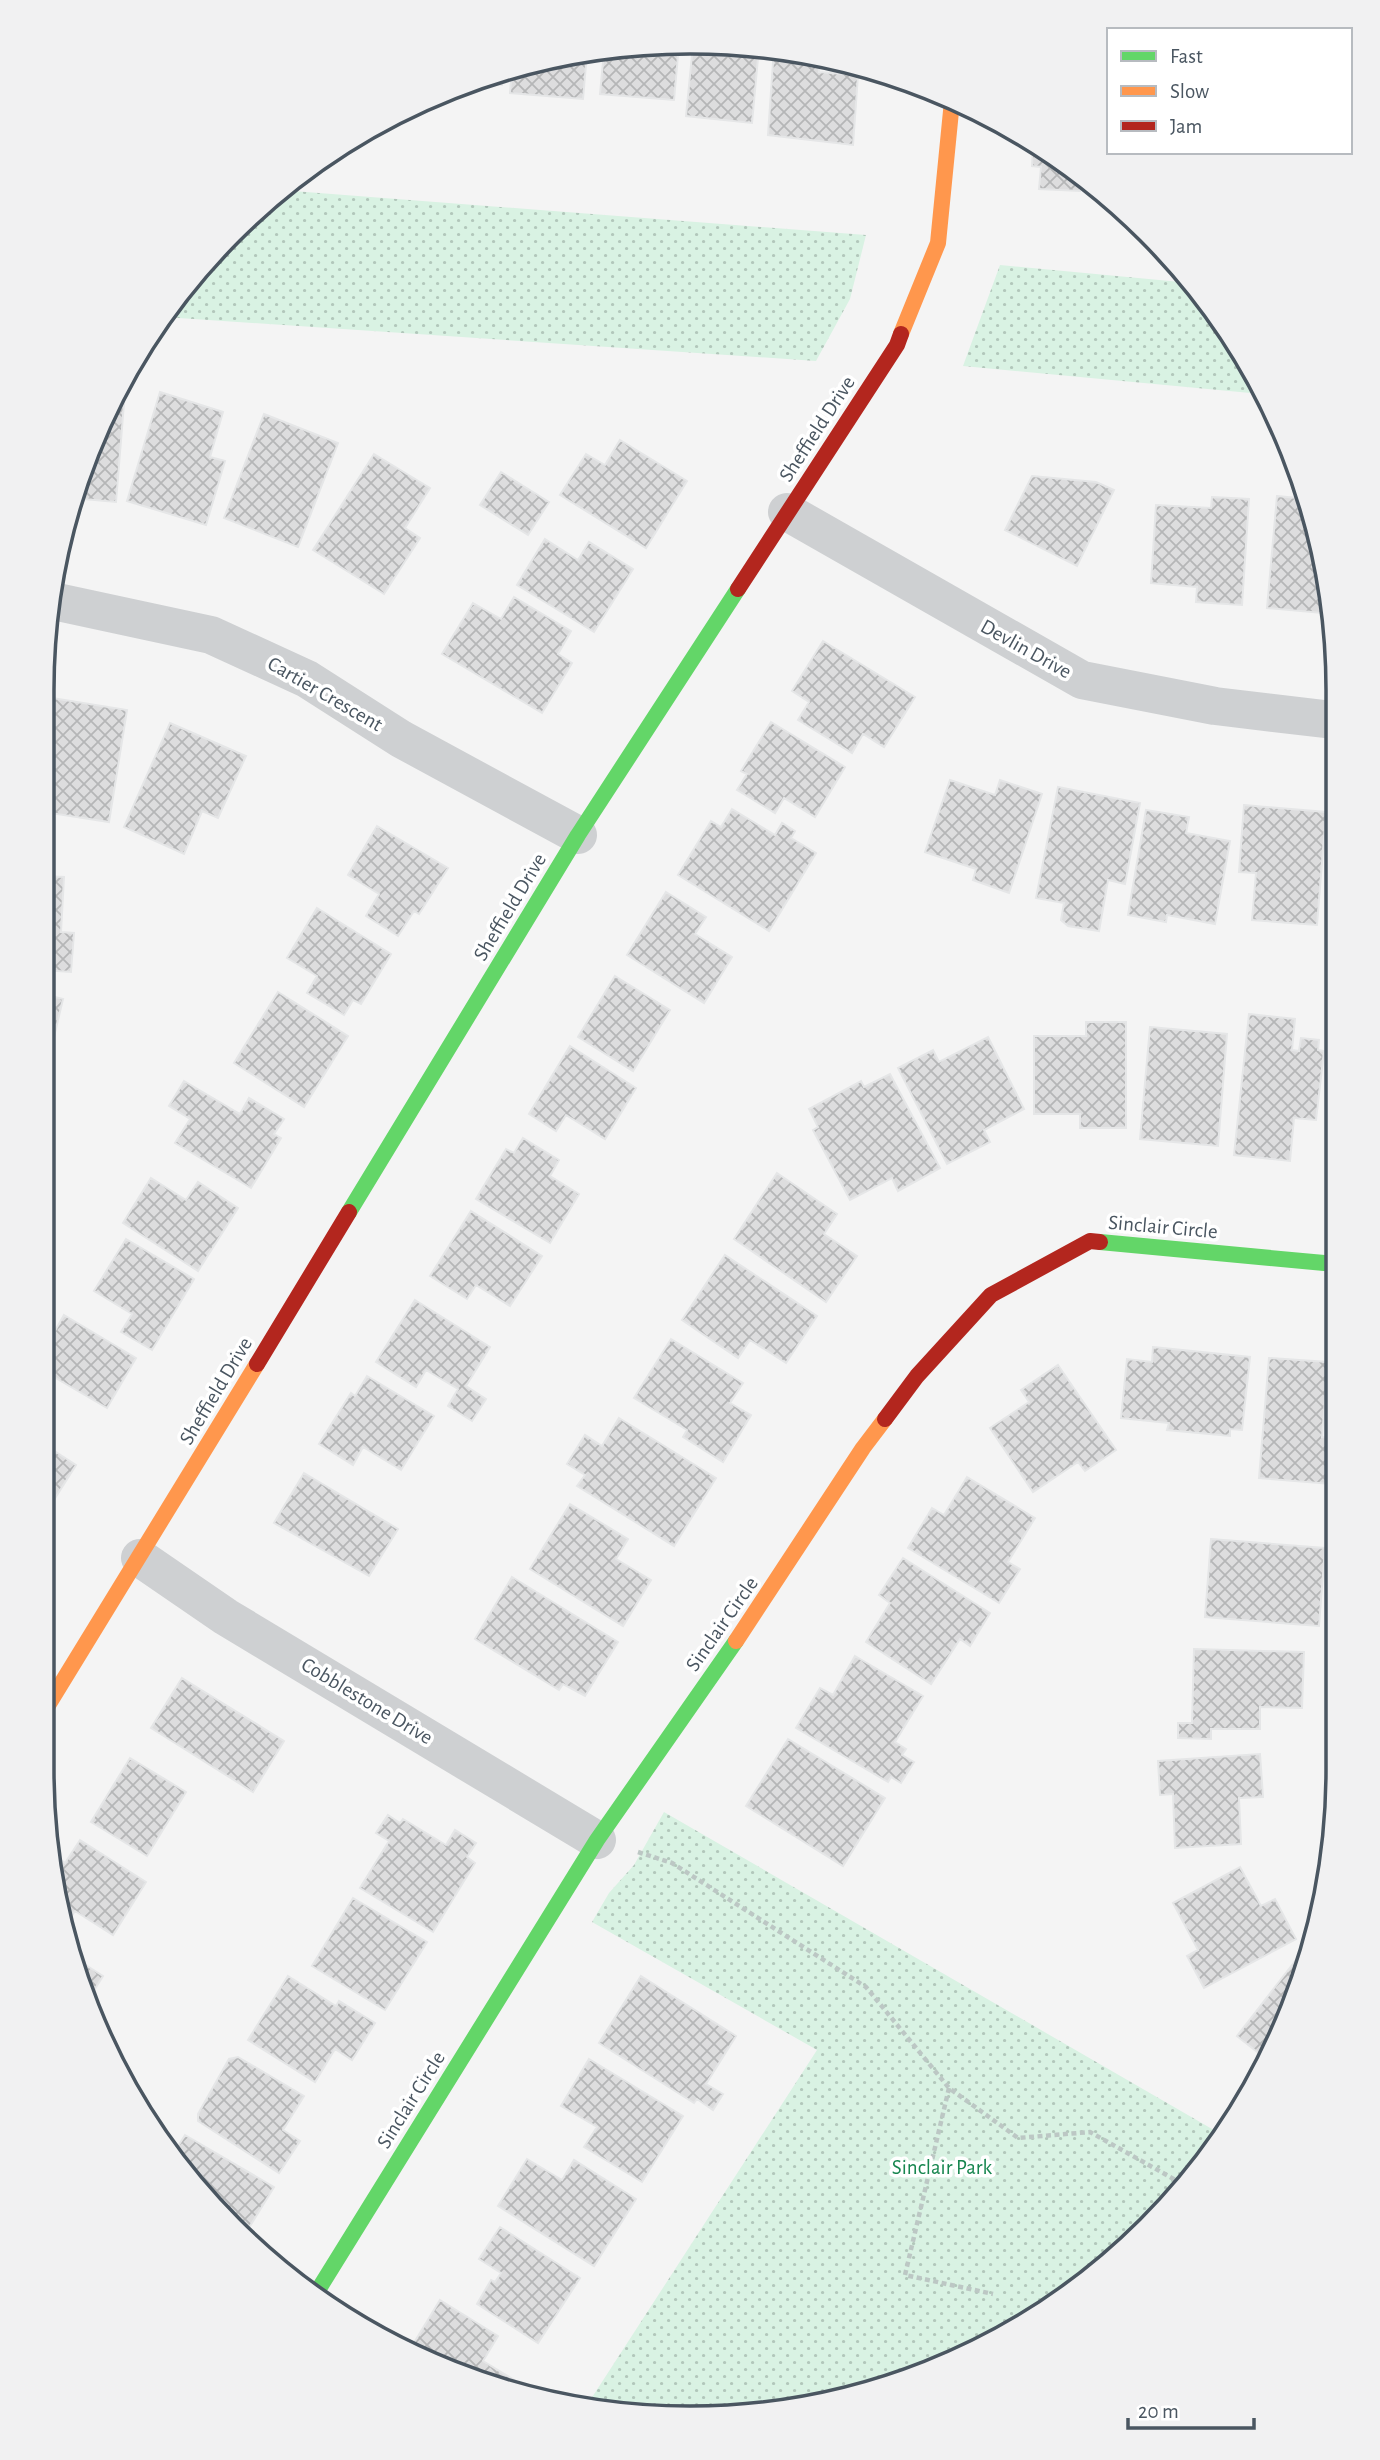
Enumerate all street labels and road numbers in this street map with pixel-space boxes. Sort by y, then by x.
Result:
street label: Sheffield Drive [775,372,859,486]
street label: Devlin Drive [977,615,1075,683]
street label: Cartier Crescent [264,653,386,735]
street label: Sheffield Drive [470,850,550,964]
street label: Sinclair Circle [1107,1212,1219,1242]
street label: Sheffield Drive [176,1334,256,1448]
street label: Sinclair Circle [682,1573,762,1675]
street label: Cobblestone Drive [298,1654,436,1748]
street label: Sinclair Circle [373,2048,449,2152]

